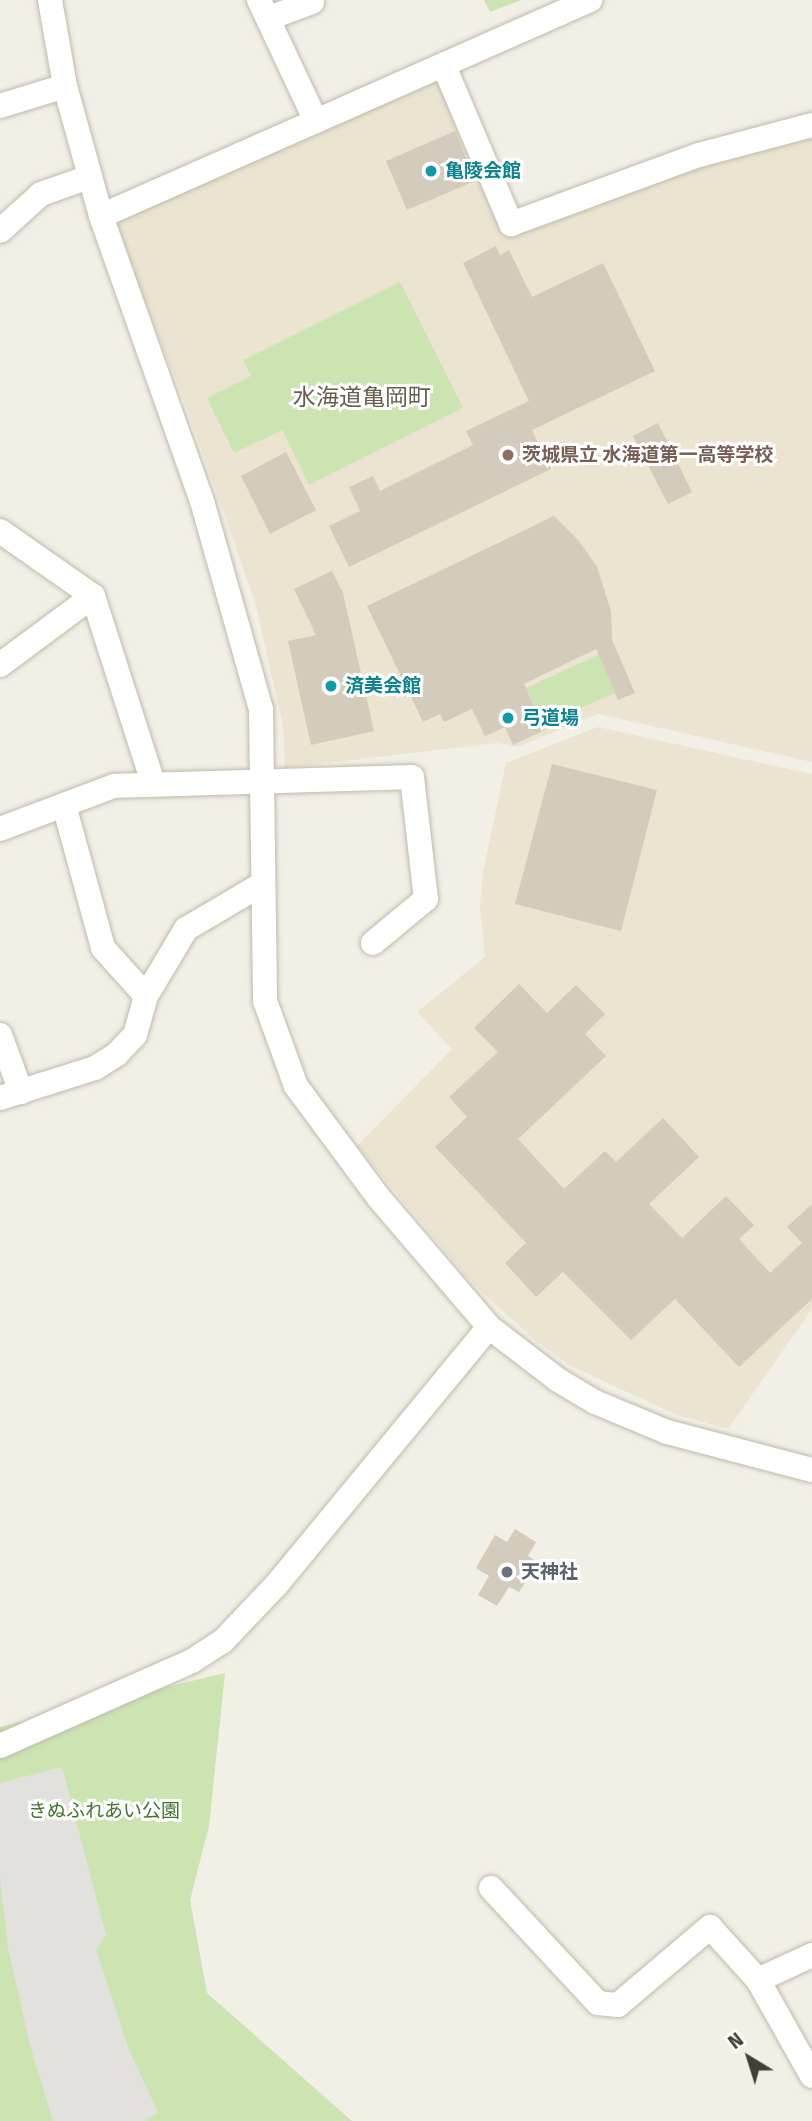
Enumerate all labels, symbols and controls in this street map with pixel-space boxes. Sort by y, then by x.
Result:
place label: 亀陵会館 [445,160,521,182]
marker: 亀陵会館 [423,163,439,179]
district label: 水海道亀岡町 [293,383,431,411]
place label: 茨城県立 水海道第一高等学校 [522,444,774,466]
marker: 茨城県立 水海道第一高等学校 [500,447,516,463]
place label: 済美会館 [345,675,421,697]
marker: 済美会館 [323,678,339,694]
place label: 弓道場 [522,707,579,729]
marker: 弓道場 [500,710,516,726]
place label: 天神社 [521,1561,578,1583]
marker: 天神社 [499,1564,515,1580]
park label: きぬふれあい公園 [28,1800,180,1822]
north arrow [714,2023,784,2093]
text: N [724,2028,748,2054]

